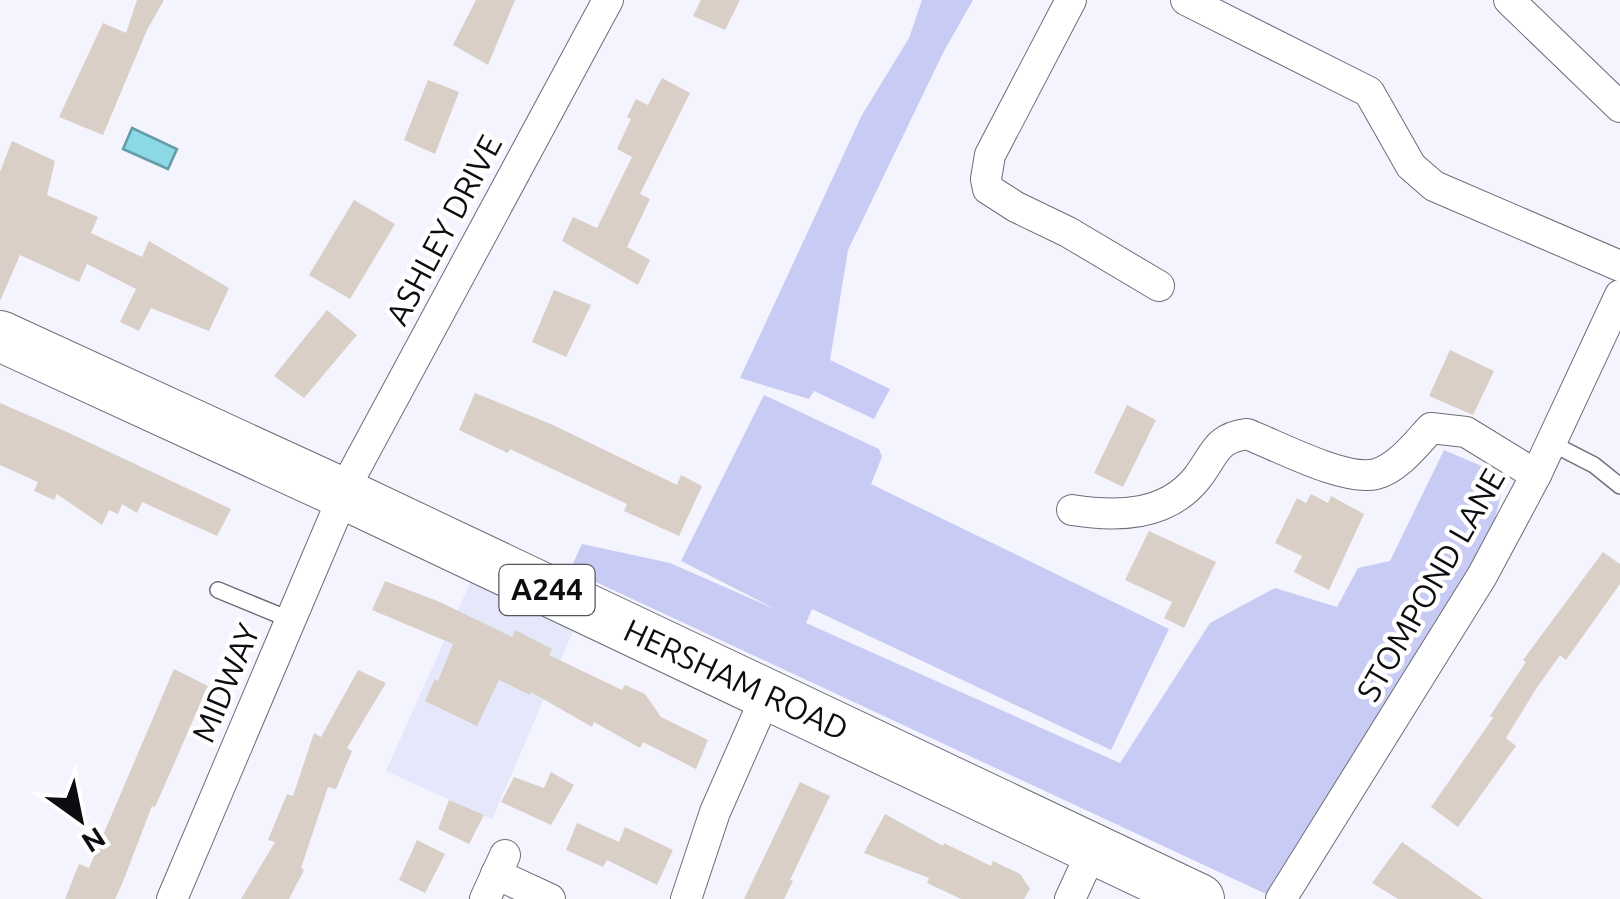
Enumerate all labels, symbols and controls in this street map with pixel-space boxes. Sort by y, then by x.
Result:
street label: ASHLEY DRIVE [378,129,508,330]
street label: STOMPOND LANE [1349,462,1511,707]
road number: A244 [500,565,594,615]
street label: HERSHAM ROAD [619,611,854,747]
street label: MIDWAY [184,618,266,747]
north arrow [30,769,130,869]
text: N [77,822,111,859]

